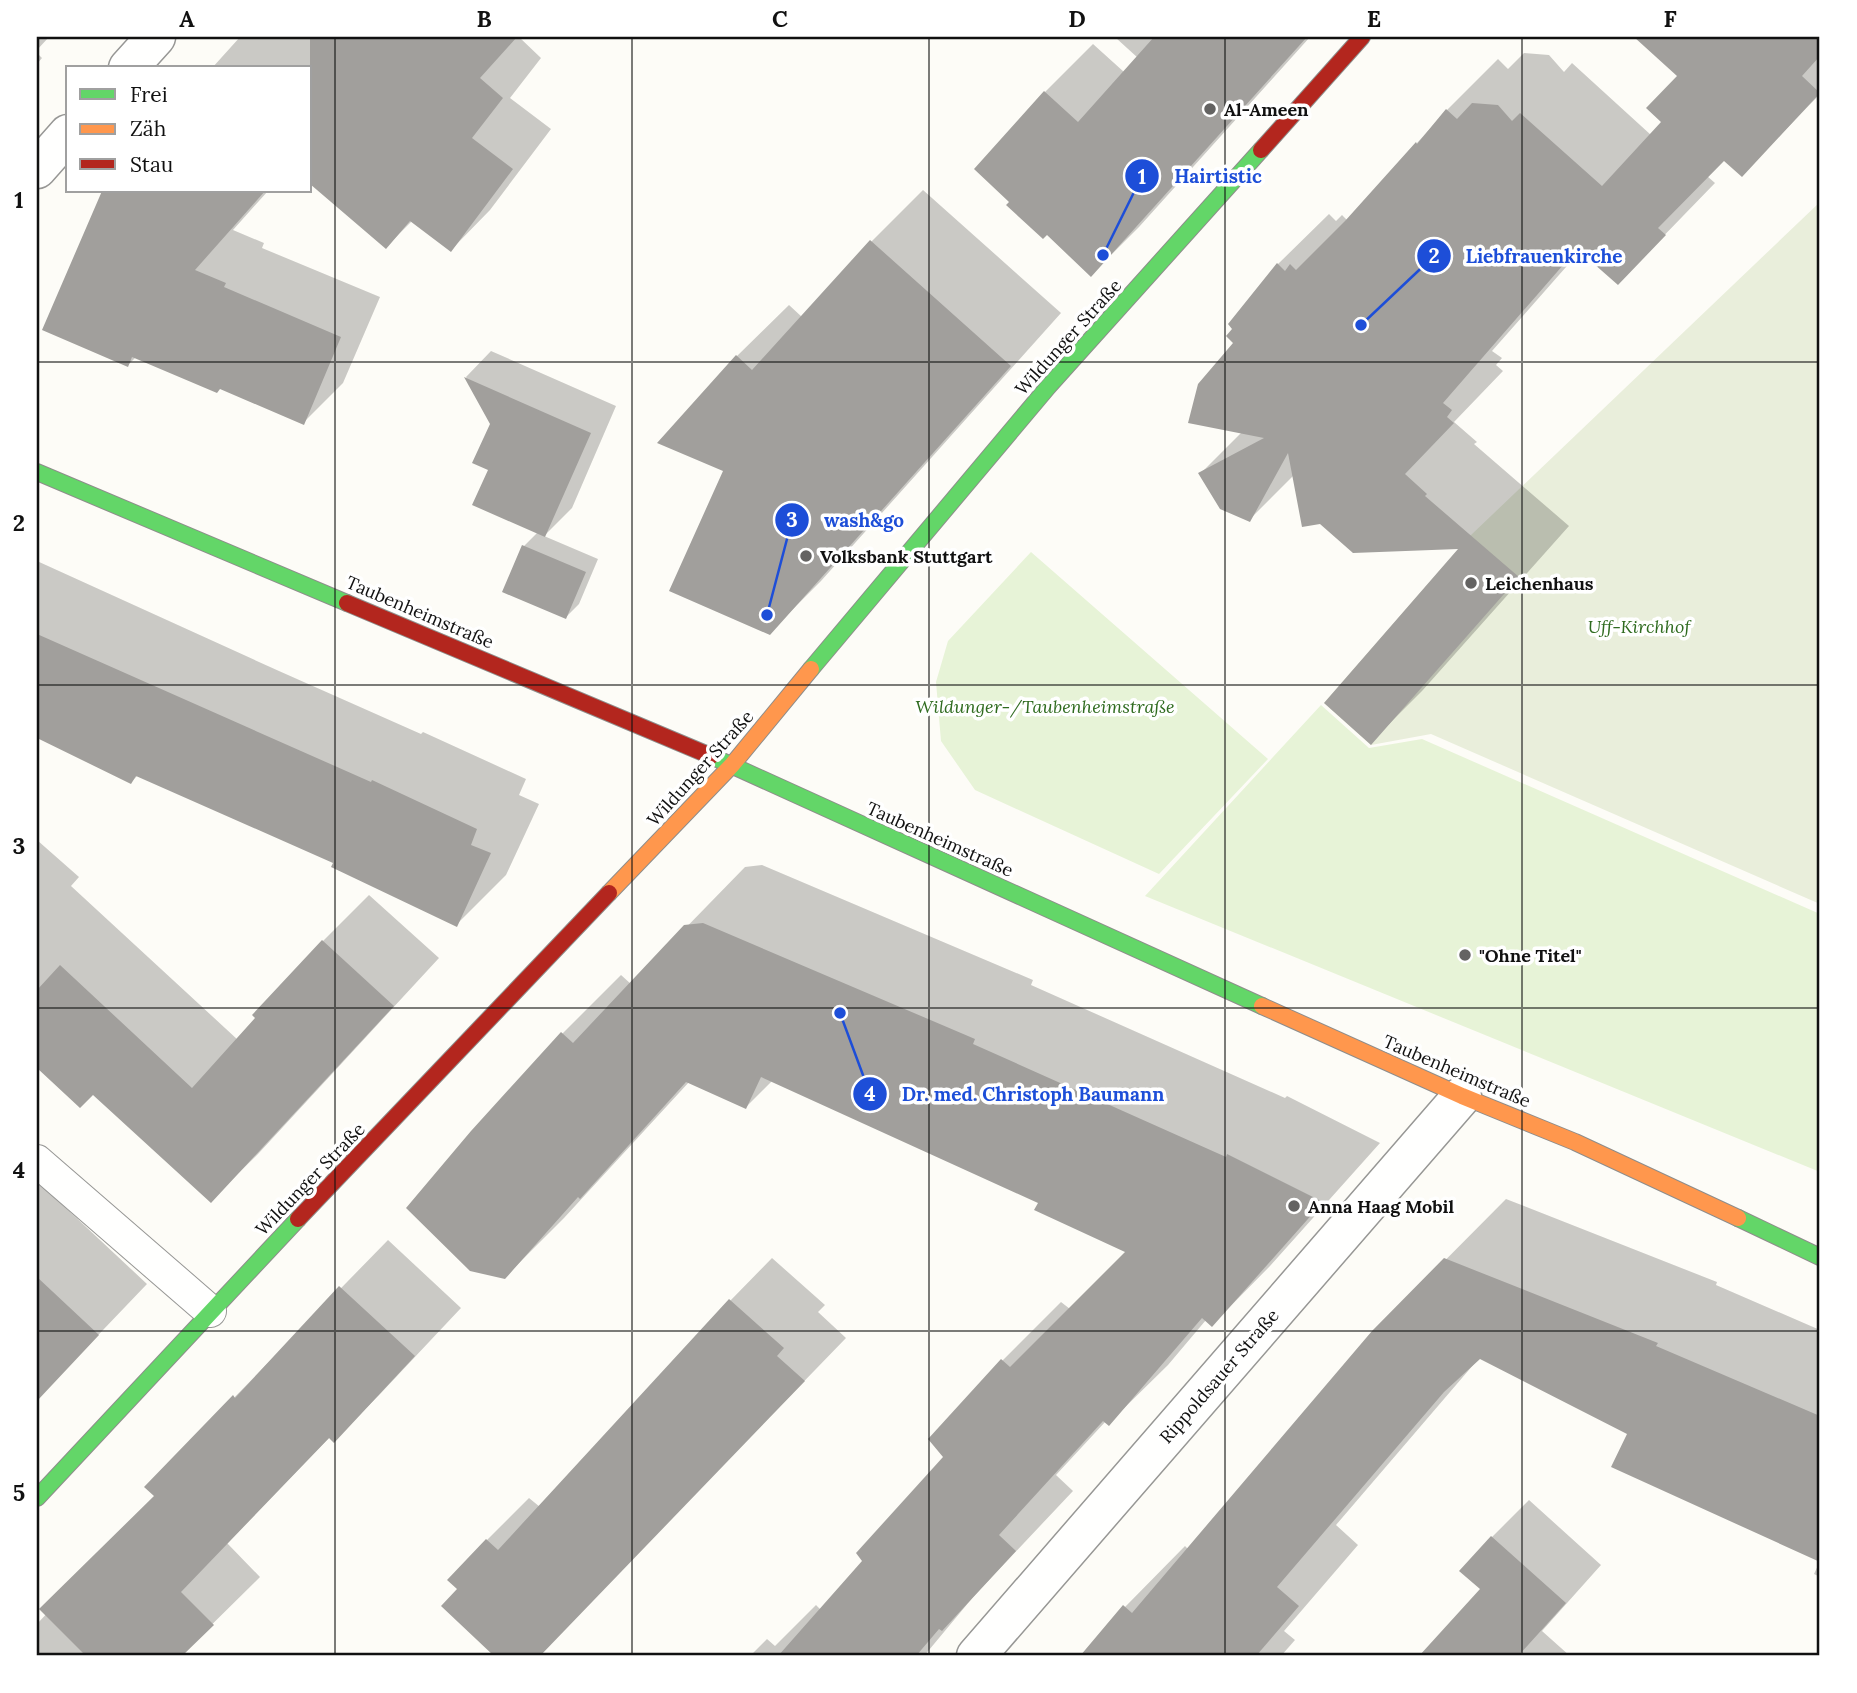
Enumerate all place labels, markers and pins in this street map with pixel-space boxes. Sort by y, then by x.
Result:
place label: Al-Ameen [1224,98,1309,121]
marker: Al-Ameen [1202,101,1218,117]
callout: Hairtistic [1125,156,1275,196]
callout: Liebfrauenkirche [1416,236,1637,276]
callout: wash&go [775,500,918,540]
place label: Volksbank Stuttgart [820,545,993,568]
marker: Volksbank Stuttgart [798,548,814,564]
place label: Leichenhaus [1485,572,1594,595]
marker: Leichenhaus [1463,575,1479,591]
place label: "Ohne Titel" [1479,944,1582,967]
marker: "Ohne Titel" [1457,947,1473,963]
callout: Dr. med. Christoph Baumann [853,1074,1178,1114]
place label: Anna Haag Mobil [1308,1195,1454,1218]
marker: Anna Haag Mobil [1286,1198,1302,1214]

